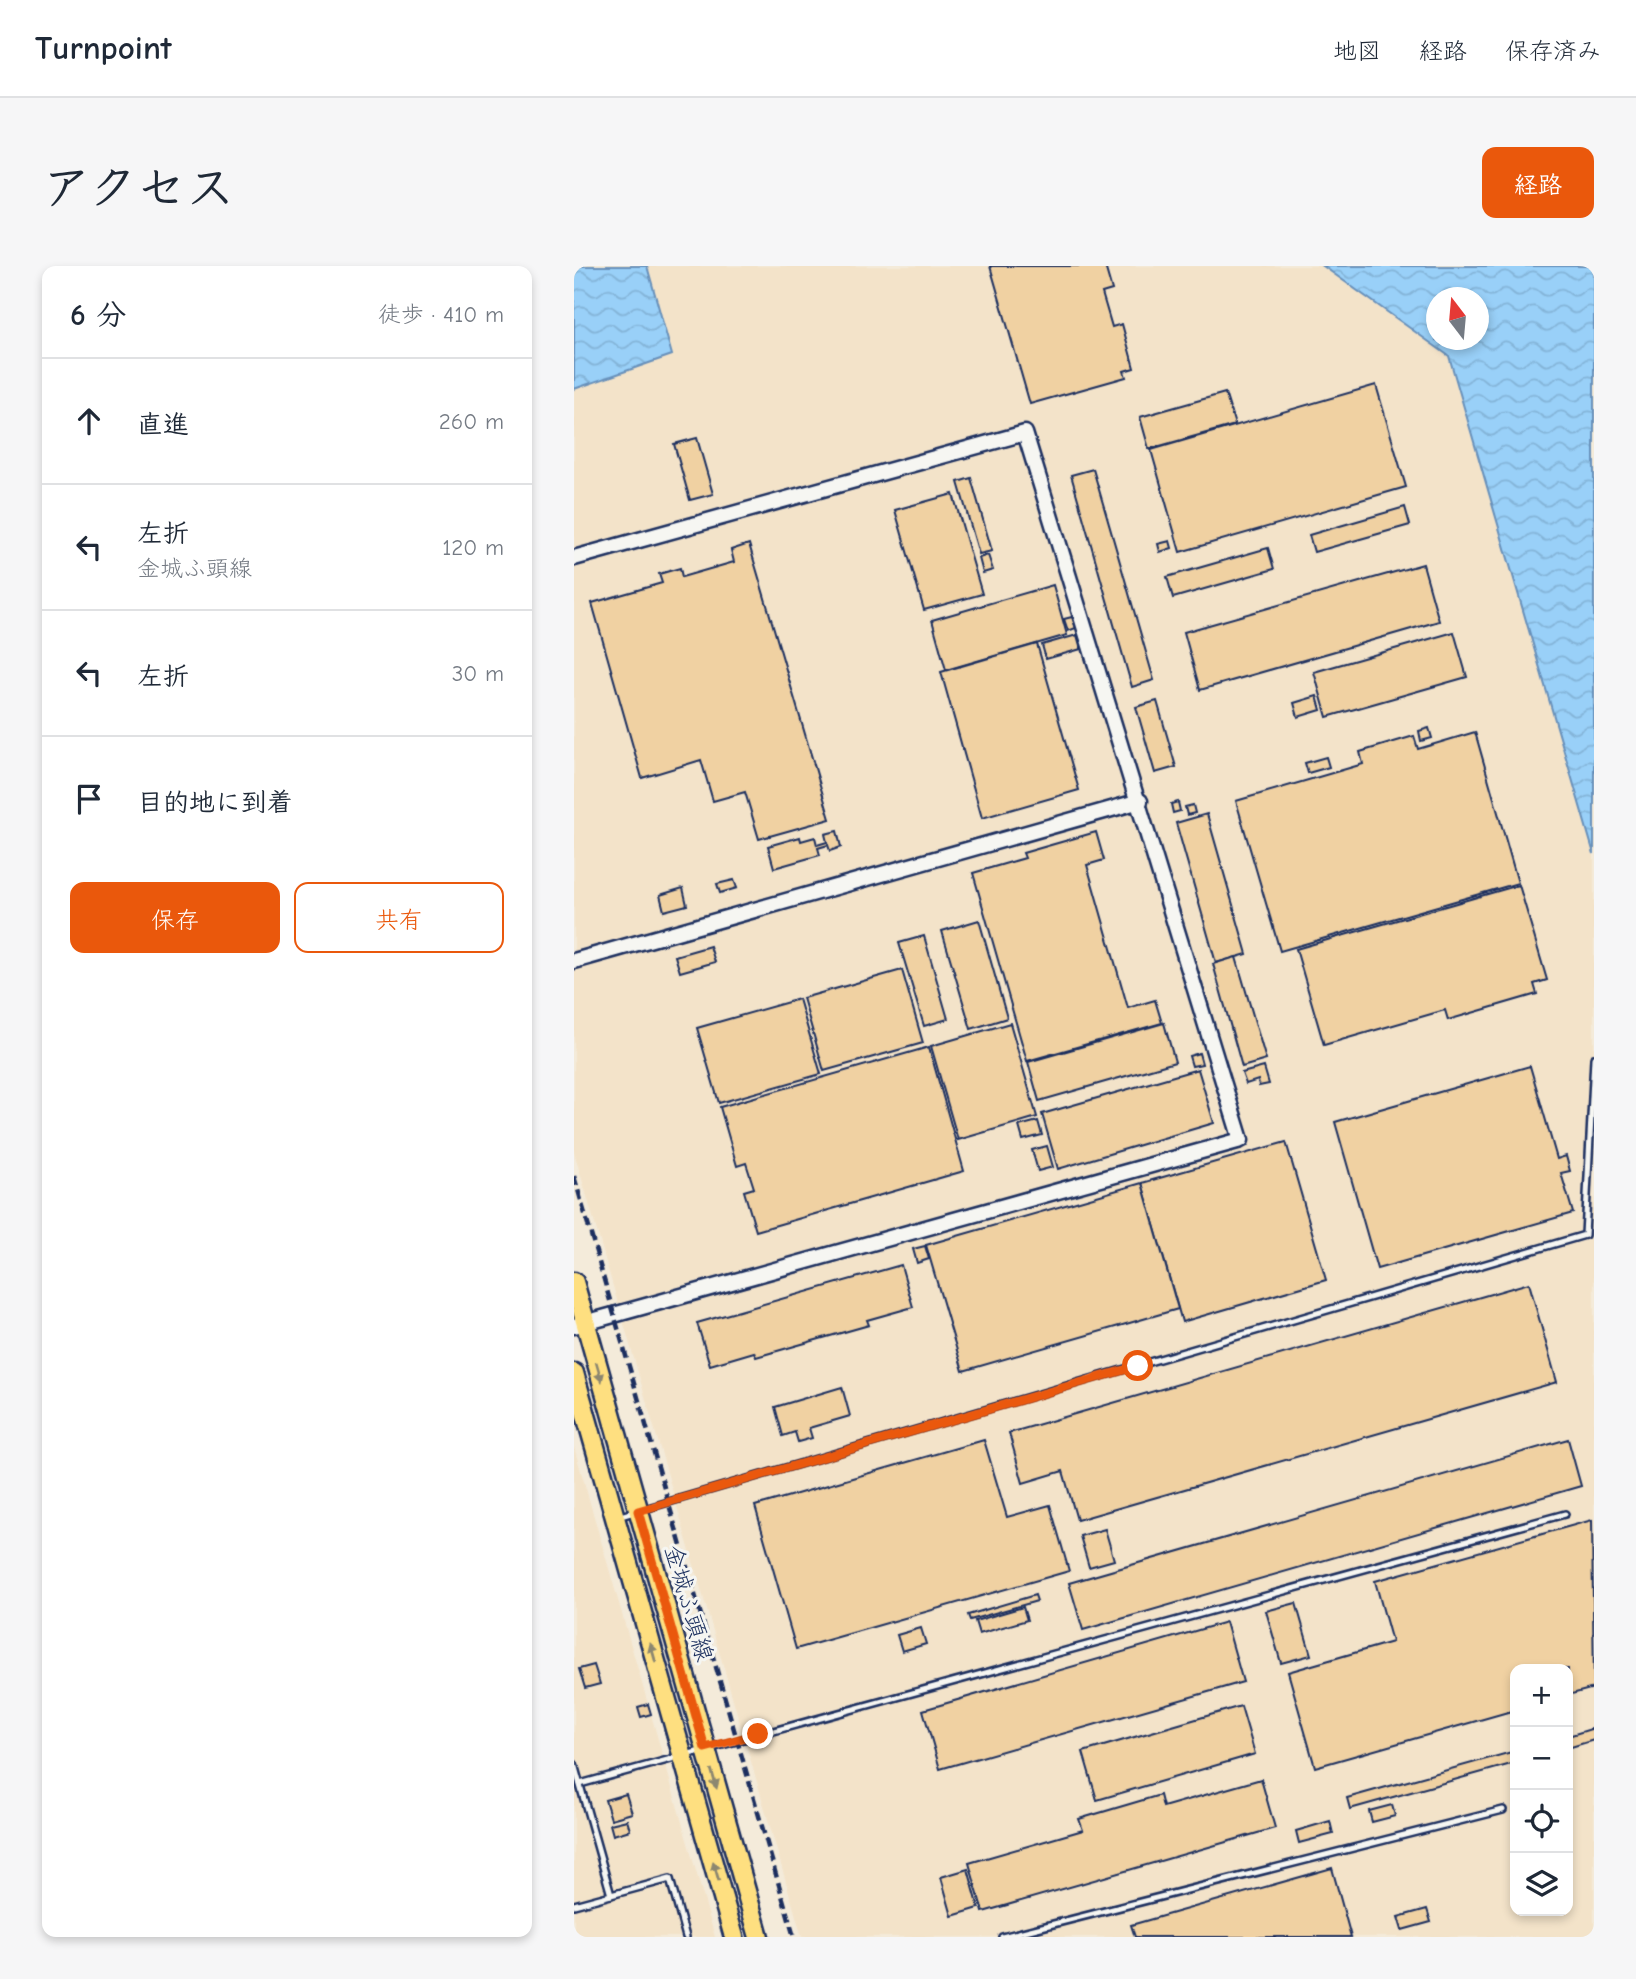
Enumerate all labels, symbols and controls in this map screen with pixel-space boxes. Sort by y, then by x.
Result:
text: Turnpoint [35,29,172,67]
text: 地図 [1333,37,1381,65]
text: 経路 [1419,37,1467,65]
text: 保存済み [1505,37,1601,65]
button: 経路 [1482,147,1594,218]
text: アクセス [42,160,235,216]
north arrow [1426,287,1489,350]
text: 6 分 [70,298,126,333]
text: 徒歩 · 410 m [378,301,504,328]
icon: ahead [70,402,108,440]
text: 260 m [439,408,504,435]
text: 直進 [137,410,189,440]
text: 左折 [137,519,189,549]
icon: left [70,528,108,566]
text: 120 m [442,534,504,561]
text: 金城ふ頭線 [137,555,252,582]
icon: left [70,654,108,692]
text: 30 m [452,660,504,687]
text: 左折 [137,662,189,692]
icon: arrive [70,780,108,818]
text: 目的地に到着 [137,788,293,818]
button: 保存 [70,882,280,953]
button: 共有 [294,882,504,953]
route start [1122,1350,1153,1381]
one-way arrow [595,1361,605,1382]
street label: 金城ふ頭線 [659,1541,719,1665]
one-way arrow [647,1641,658,1663]
map controls [1510,1664,1573,1916]
button: + [1510,1664,1573,1727]
route end [742,1718,773,1749]
button: − [1510,1727,1573,1790]
one-way arrow [709,1769,719,1790]
button: locate [1510,1790,1573,1853]
button: layers [1510,1853,1573,1916]
one-way arrow [710,1861,720,1882]

